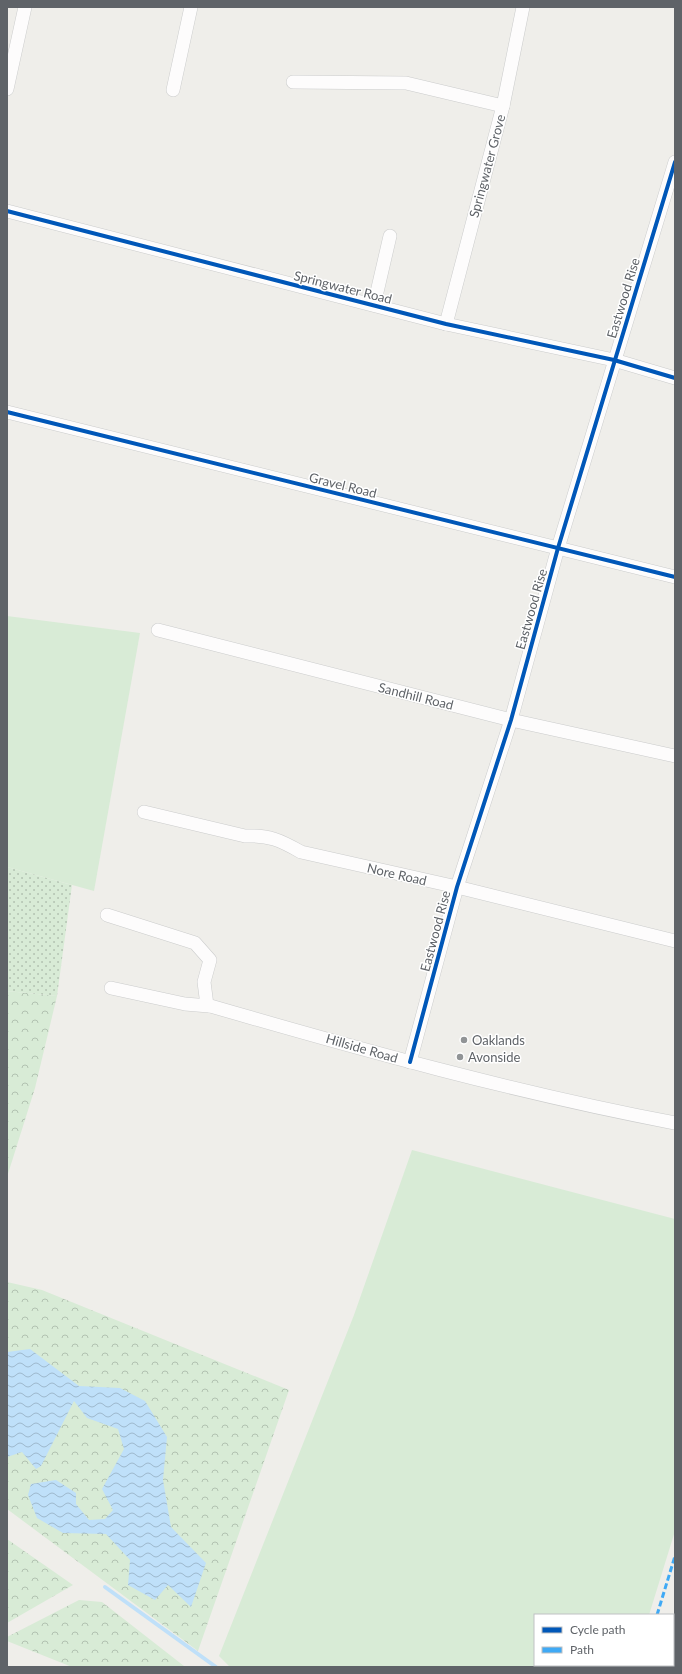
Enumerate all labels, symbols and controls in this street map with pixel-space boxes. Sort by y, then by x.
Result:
street label: Springwater Grove [466,112,509,219]
street label: Eastwood Rise [603,256,643,340]
street label: Springwater Road [292,267,394,307]
street label: Gravel Road [308,469,378,501]
street label: Eastwood Rise [512,567,550,651]
street label: Sandhill Road [377,679,455,713]
street label: Nore Road [366,859,428,889]
street label: Eastwood Rise [416,889,454,973]
street label: Hillside Road [324,1030,400,1066]
place label: Oaklands [472,1032,525,1048]
marker: Oaklands [459,1035,469,1045]
place label: Avonside [468,1049,520,1065]
marker: Avonside [455,1052,465,1062]
legend [534,1614,674,1666]
text: Cycle path [570,1622,625,1637]
text: Path [570,1642,594,1657]

